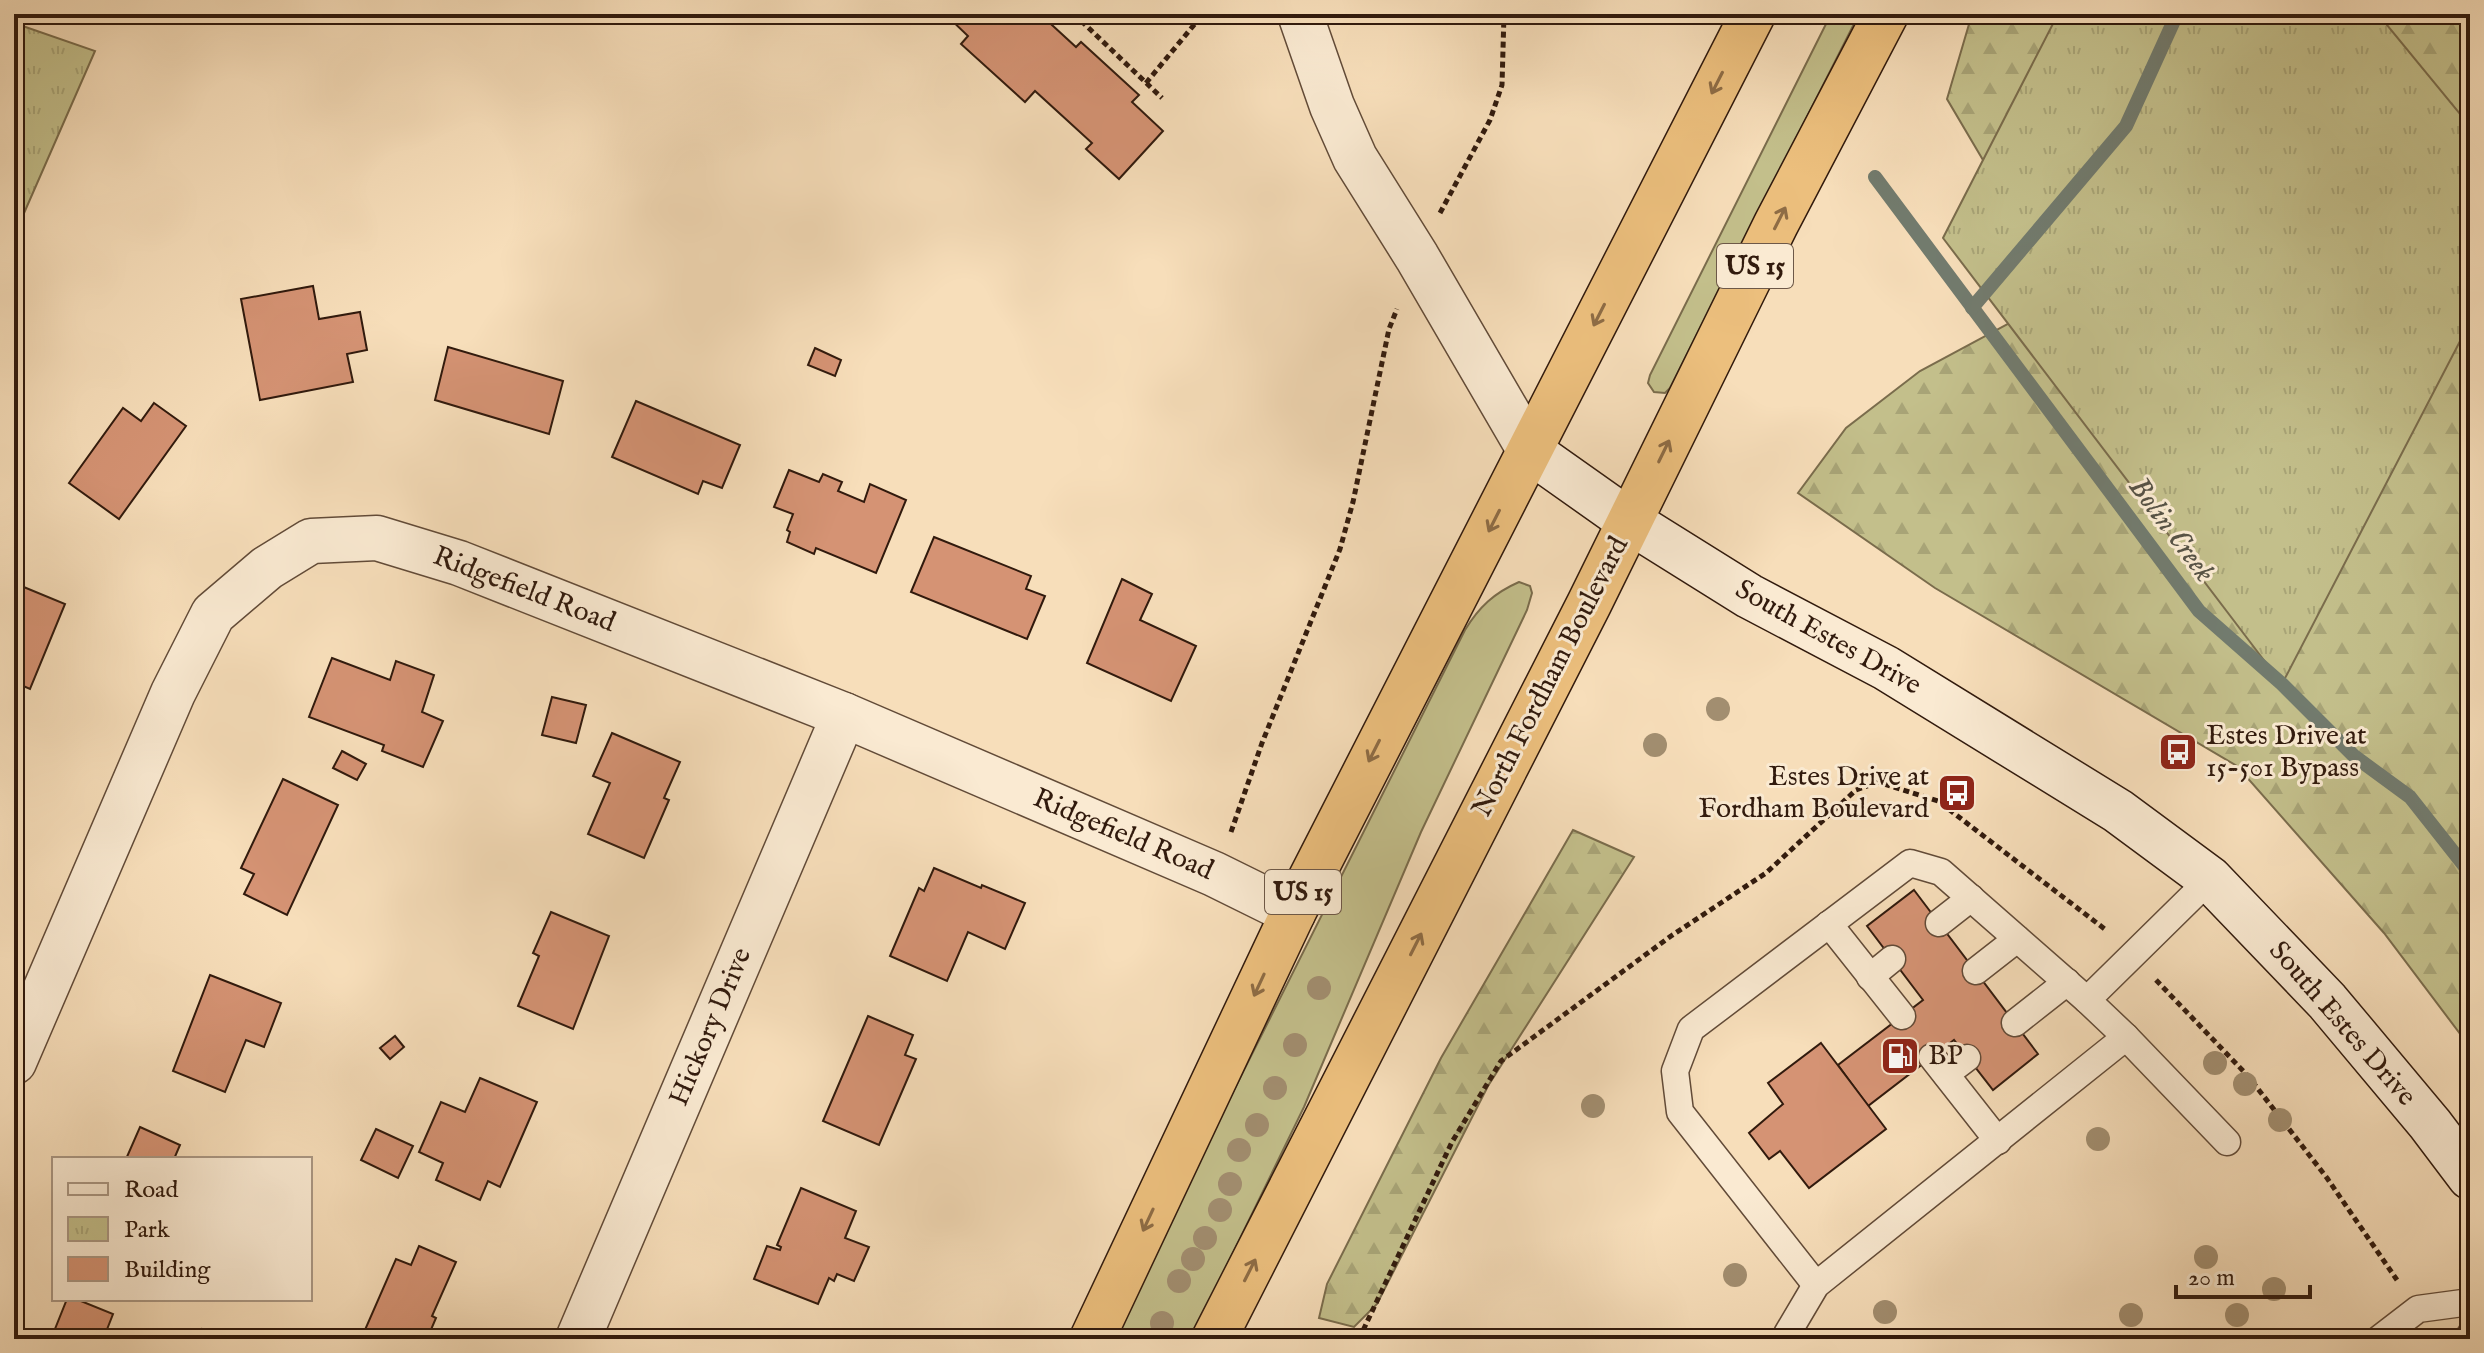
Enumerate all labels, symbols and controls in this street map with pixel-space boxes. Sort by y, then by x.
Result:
one-way arrow [1709,71,1725,95]
one-way arrow [1772,207,1788,231]
road number: US 15 [1717,244,1793,288]
one-way arrow [1591,303,1607,327]
one-way arrow [1656,440,1672,464]
water label: Bolin Creek [2119,470,2223,590]
one-way arrow [1486,508,1502,532]
street label: North Fordham Boulevard [1465,531,1637,823]
street label: Ridgefield Road [428,539,620,641]
street label: South Estes Drive [1729,572,1927,704]
place label: Estes Drive at 15-501 Bypass [2206,719,2367,786]
bus stop icon: Estes Drive at 15-501 Bypass [2157,731,2199,773]
one-way arrow [1366,739,1382,763]
place label: Estes Drive at Fordham Boulevard [1698,760,1929,827]
bus stop icon: Estes Drive at Fordham Boulevard [1936,772,1978,814]
street label: Ridgefield Road [1028,781,1219,889]
road number: US 15 [1265,870,1341,914]
one-way arrow [1408,932,1424,956]
street label: South Estes Drive [2261,934,2423,1114]
street label: Hickory Drive [662,942,760,1111]
one-way arrow [1251,972,1266,996]
fuel station icon: BP [1879,1035,1921,1077]
place label: BP [1928,1039,1963,1074]
legend [52,1157,312,1301]
text: Road [124,1175,178,1206]
one-way arrow [1140,1207,1155,1231]
text: Park [124,1215,170,1246]
scale bar [2176,1249,2310,1299]
text: Building [124,1255,211,1286]
one-way arrow [1242,1258,1258,1282]
text: 20 m [2188,1263,2235,1294]

